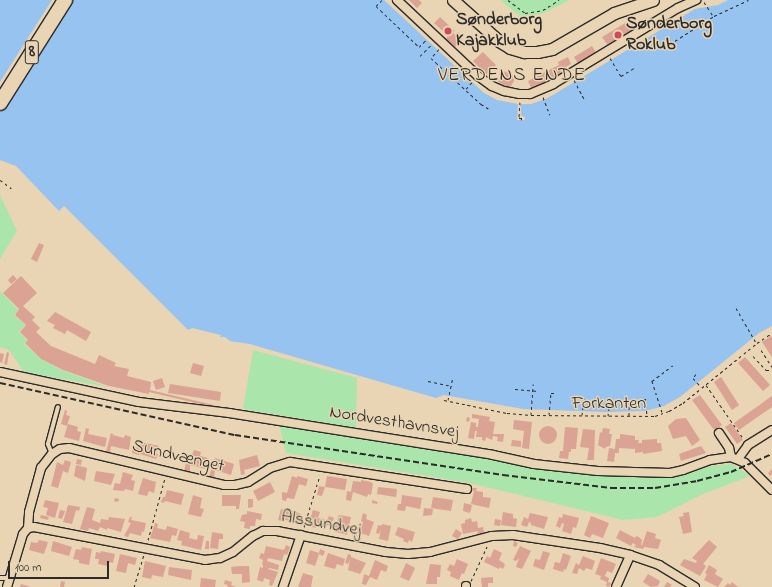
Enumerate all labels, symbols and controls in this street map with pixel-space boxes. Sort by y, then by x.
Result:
place label: Sønderborg Kajakklub [456,10,542,52]
place label: Sønderborg Roklub [626,14,712,56]
marker: Sønderborg Kajakklub [443,26,453,36]
marker: Sønderborg Roklub [613,30,623,40]
road number: 8 [24,37,40,67]
district label: VERDENS ENDE [438,65,586,87]
street label: Forkanten [572,393,646,415]
street label: Nordvesthavnsvej [328,402,460,444]
street label: Sundvænget [130,436,226,478]
street label: Alssundvej [279,506,363,542]
scale bar [10,553,111,579]
text: 100 m [15,559,42,577]

